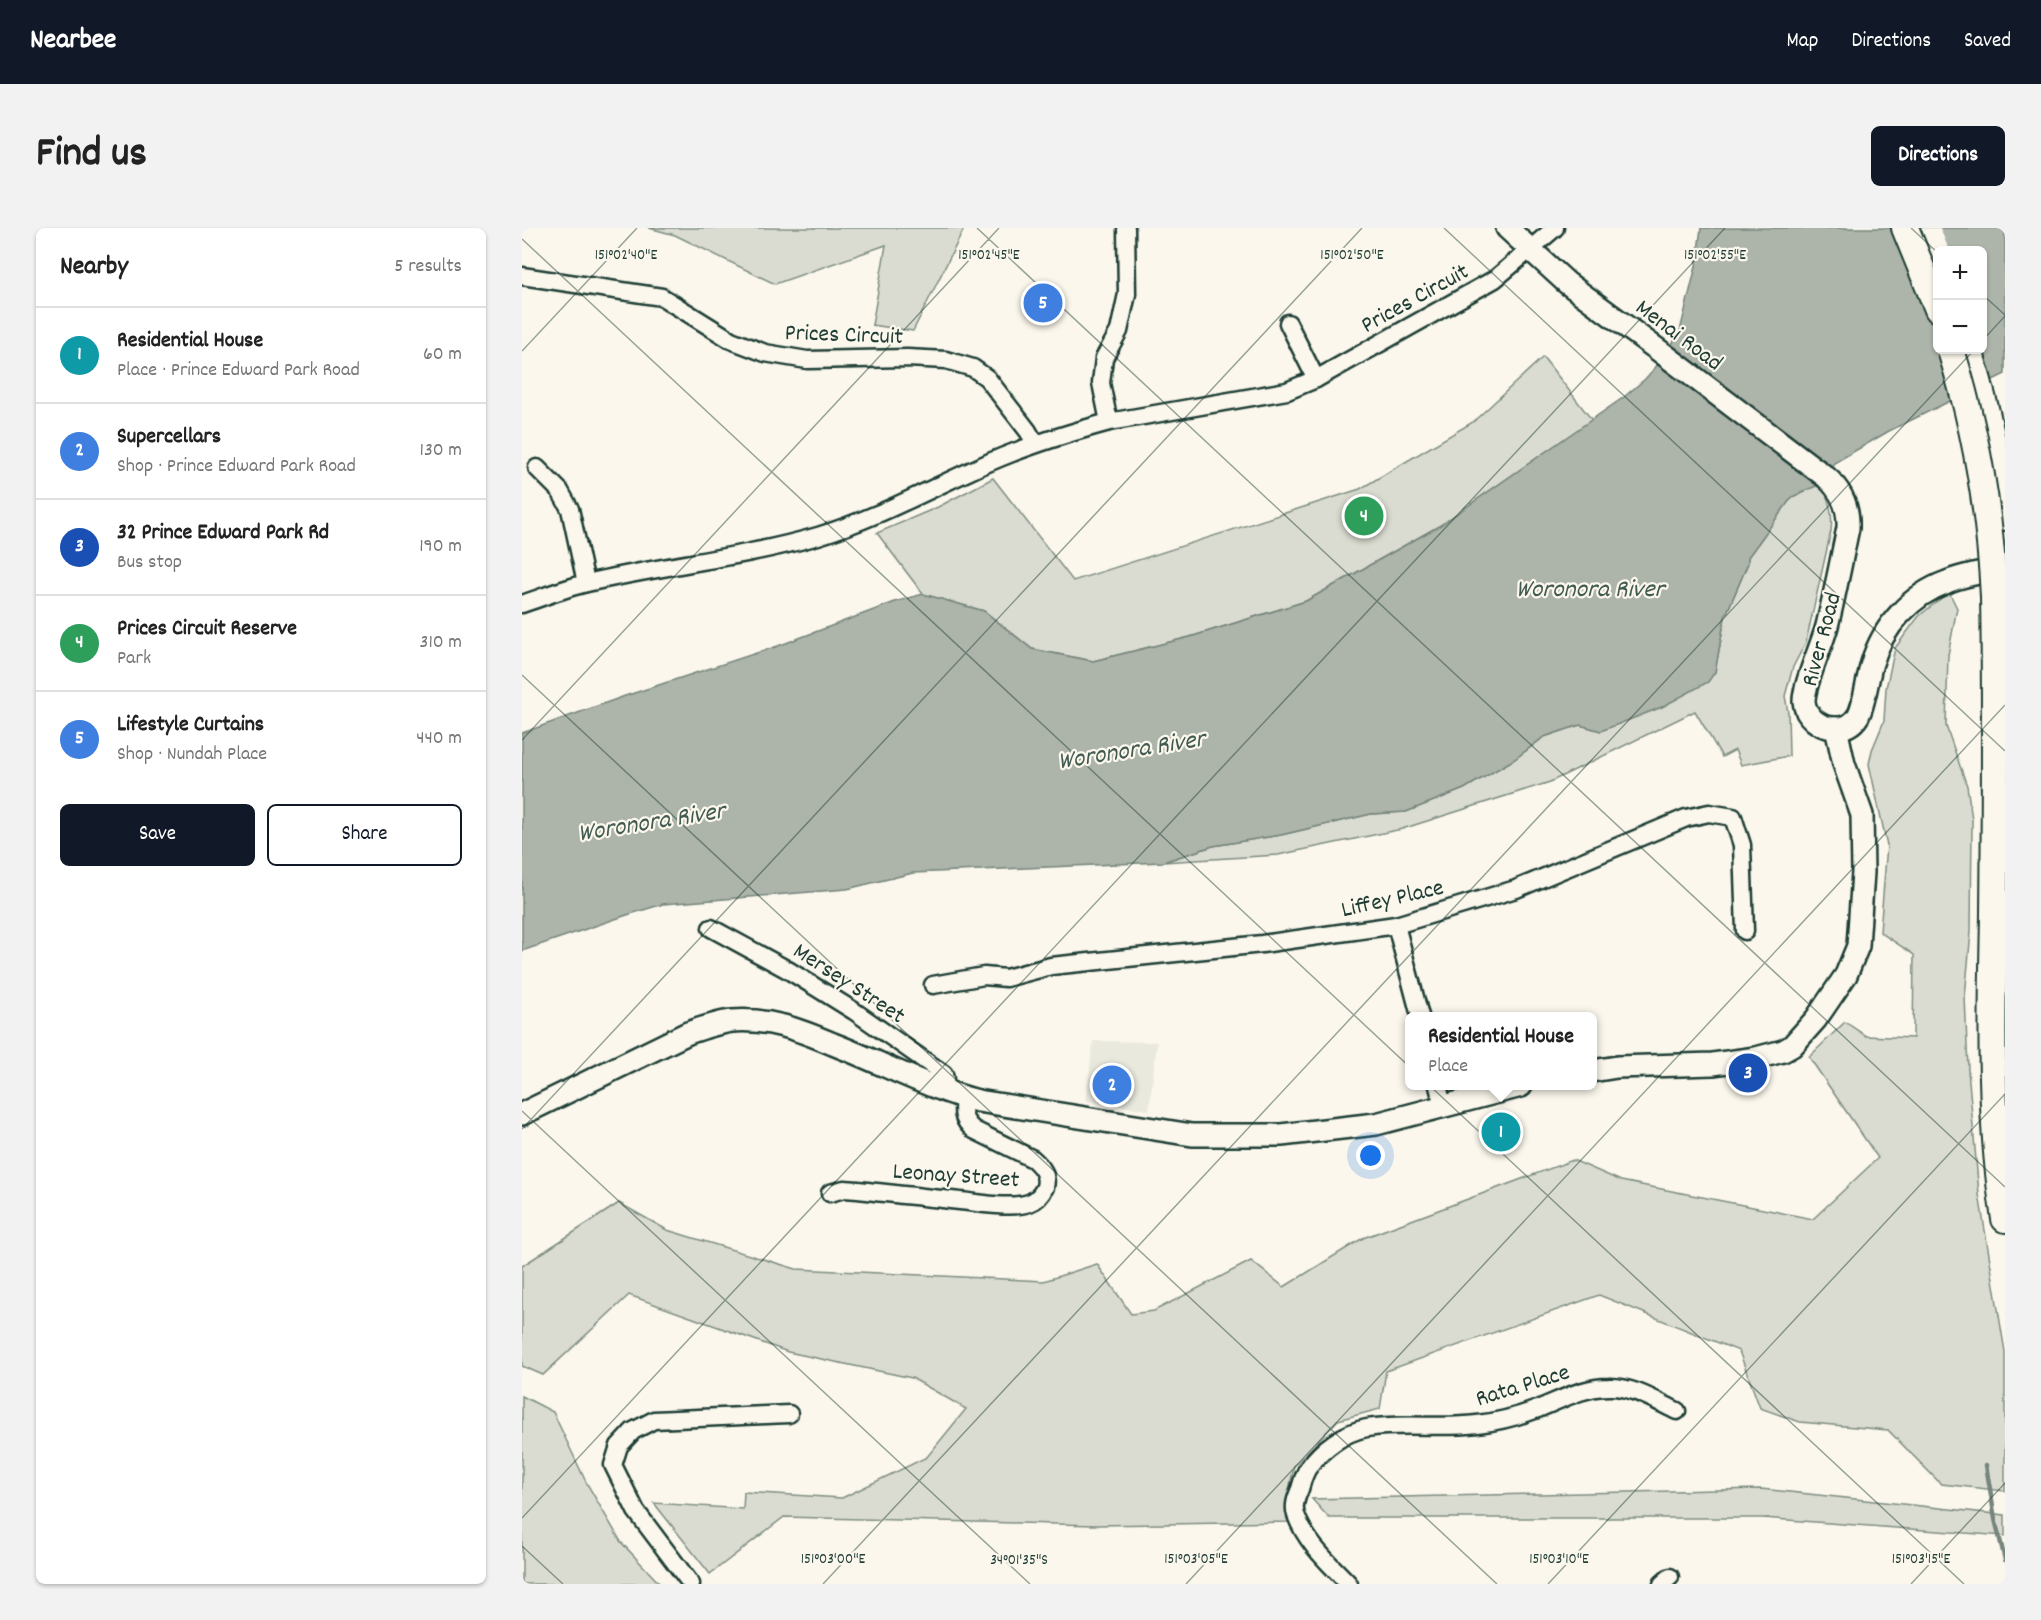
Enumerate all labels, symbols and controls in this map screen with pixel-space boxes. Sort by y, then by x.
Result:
text: Nearbee [30,22,116,62]
text: Map [1787,27,1818,57]
text: Directions [1851,27,1931,57]
text: Saved [1964,27,2011,57]
text: Find us [36,126,147,186]
button: Directions [1871,126,2005,186]
text: 151°02'40"E [595,245,657,267]
text: 151°02'45"E [958,245,1020,267]
text: 151°02'50"E [1320,245,1384,267]
text: 151°02'55"E [1684,245,1746,267]
map controls [1933,246,1987,354]
button: + [1933,246,1987,300]
text: Nearby [60,249,128,286]
text: 5 results [394,253,462,281]
street label: Prices Circuit [1355,256,1476,343]
pin: 5 [1024,280,1062,326]
street label: Menai Road [1627,292,1729,381]
button: − [1933,300,1987,354]
street label: Prices Circuit [784,317,904,355]
text: Residential House [117,326,263,357]
text: 1 [77,341,82,369]
text: 60 m [423,341,462,369]
text: Place · Prince Edward Park Road [117,357,360,385]
text: Supercellars [117,422,221,453]
text: 2 [75,437,84,465]
text: 130 m [420,437,462,465]
text: Shop · Prince Edward Park Road [117,453,356,481]
pin: 4 [1344,494,1384,538]
text: 32 Prince Edward Park Rd [117,518,329,549]
text: 3 [75,533,84,561]
text: 190 m [419,533,462,561]
text: Bus stop [117,549,182,577]
water label: Woronora River [1516,572,1668,609]
street label: River Road [1794,589,1852,691]
text: Prices Circuit Reserve [117,614,297,645]
text: 4 [75,629,84,657]
text: 310 m [420,629,462,657]
text: Park [117,645,151,673]
text: Lifestyle Curtains [117,710,264,741]
water label: Woronora River [1055,721,1211,781]
text: 5 [75,725,84,753]
text: 440 m [416,725,462,753]
text: Shop · Nundah Place [117,741,267,769]
water label: Woronora River [575,793,731,853]
button: Save [60,804,255,866]
button: Share [267,804,462,866]
street label: Liffey Place [1338,872,1447,928]
street label: Mersey Street [786,935,911,1034]
popup [1405,1012,1597,1090]
text: Residential House [1428,1022,1574,1053]
pin: 3 [1728,1050,1768,1096]
text: Place [1428,1053,1468,1081]
pin: 2 [1092,1062,1132,1108]
pin: 1 [1482,1110,1520,1154]
your location [1356,1141,1385,1170]
street label: Leonay Street [891,1156,1020,1198]
street label: Rata Place [1472,1356,1574,1417]
text: 151°03'00"E [801,1549,865,1571]
text: 151°03'05"E [1164,1549,1228,1571]
text: 151°03'10"E [1529,1549,1589,1571]
text: 151°03'15"E [1892,1549,1950,1571]
text: 34°01'35"S [990,1550,1048,1572]

